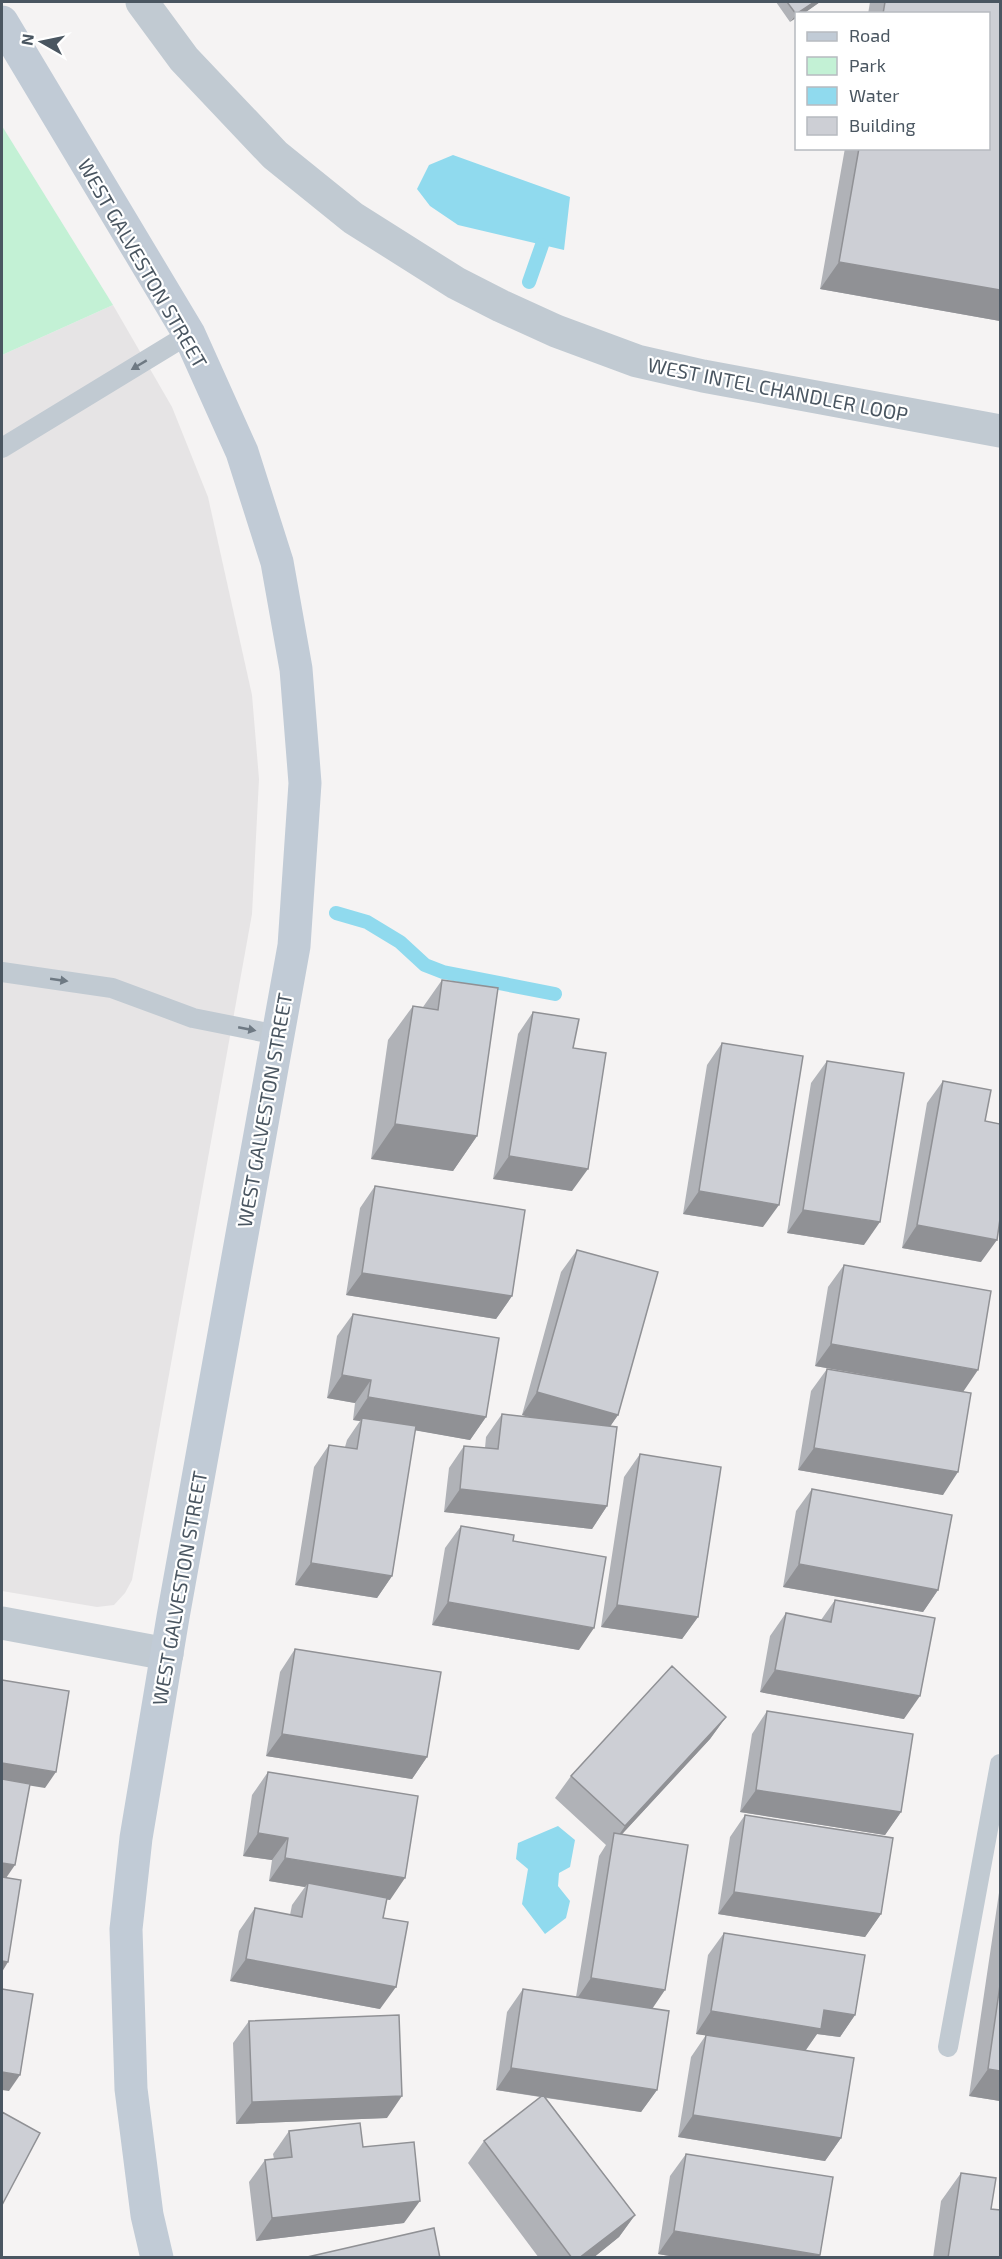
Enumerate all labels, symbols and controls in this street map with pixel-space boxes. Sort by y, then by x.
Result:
north arrow [12,12,72,72]
legend [795,12,990,150]
text: Road [849,24,890,46]
text: N [16,32,37,47]
text: Park [849,54,886,76]
text: Water [849,84,899,106]
text: Building [849,114,916,136]
street label: WEST GALVESTON STREET [73,154,213,372]
street label: WEST INTEL CHANDLER LOOP [646,352,910,426]
one-way arrow [131,359,147,370]
one-way arrow [50,976,69,985]
street label: WEST GALVESTON STREET [232,990,297,1229]
one-way arrow [238,1025,257,1034]
street label: WEST GALVESTON STREET [147,1468,212,1707]

